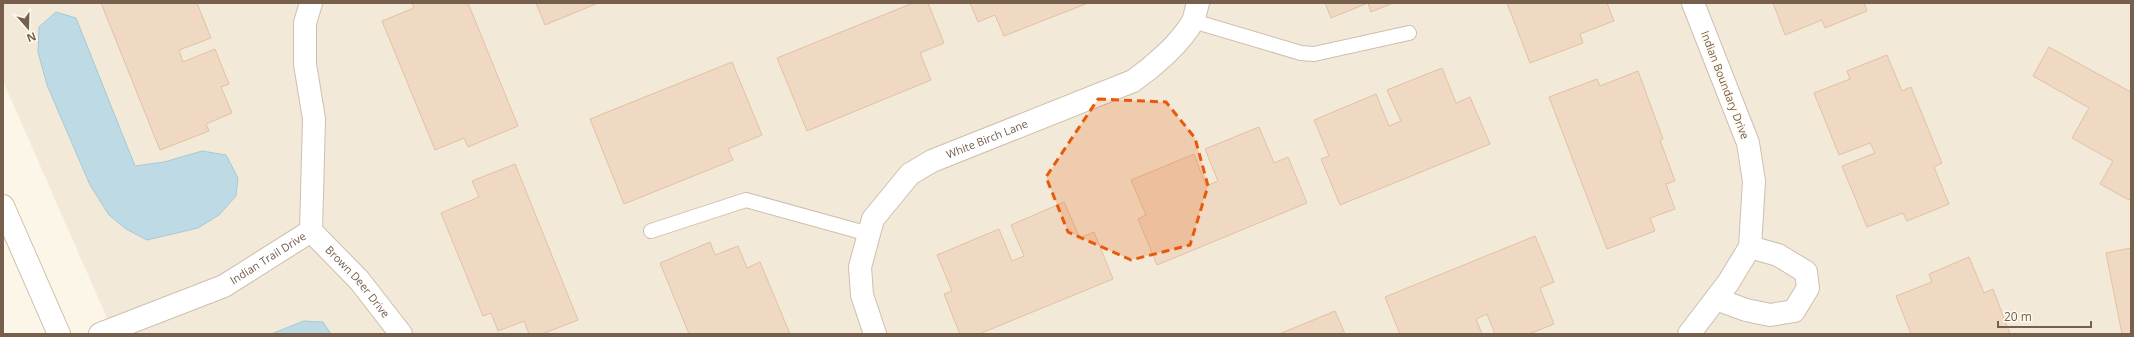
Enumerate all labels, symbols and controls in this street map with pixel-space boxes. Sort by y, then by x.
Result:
north arrow [8,8,48,48]
text: N [25,29,38,46]
street label: Indian Boundary Drive [1698,29,1753,141]
street label: White Birch Lane [944,116,1030,162]
street label: Indian Trail Drive [227,228,309,287]
street label: Brown Deer Drive [322,242,394,321]
scale bar [1998,303,2091,329]
text: 20 m [2004,308,2032,325]

